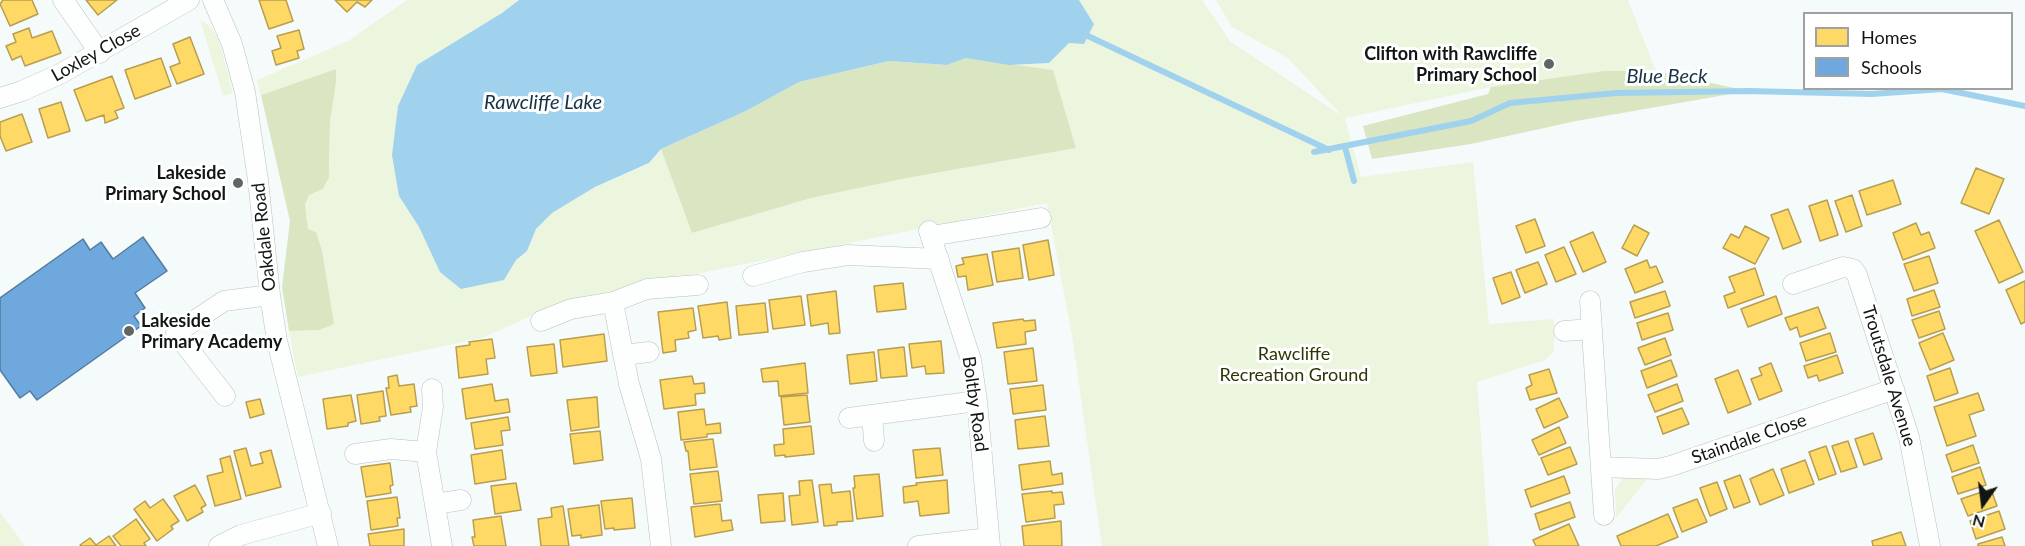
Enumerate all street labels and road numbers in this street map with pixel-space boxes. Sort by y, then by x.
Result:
street label: Loxley Close [48,20,144,86]
street label: Oakdale Road [248,182,280,292]
street label: Troutsdale Avenue [1857,303,1921,449]
street label: Boltby Road [958,355,992,453]
street label: Staindale Close [1689,409,1809,469]

